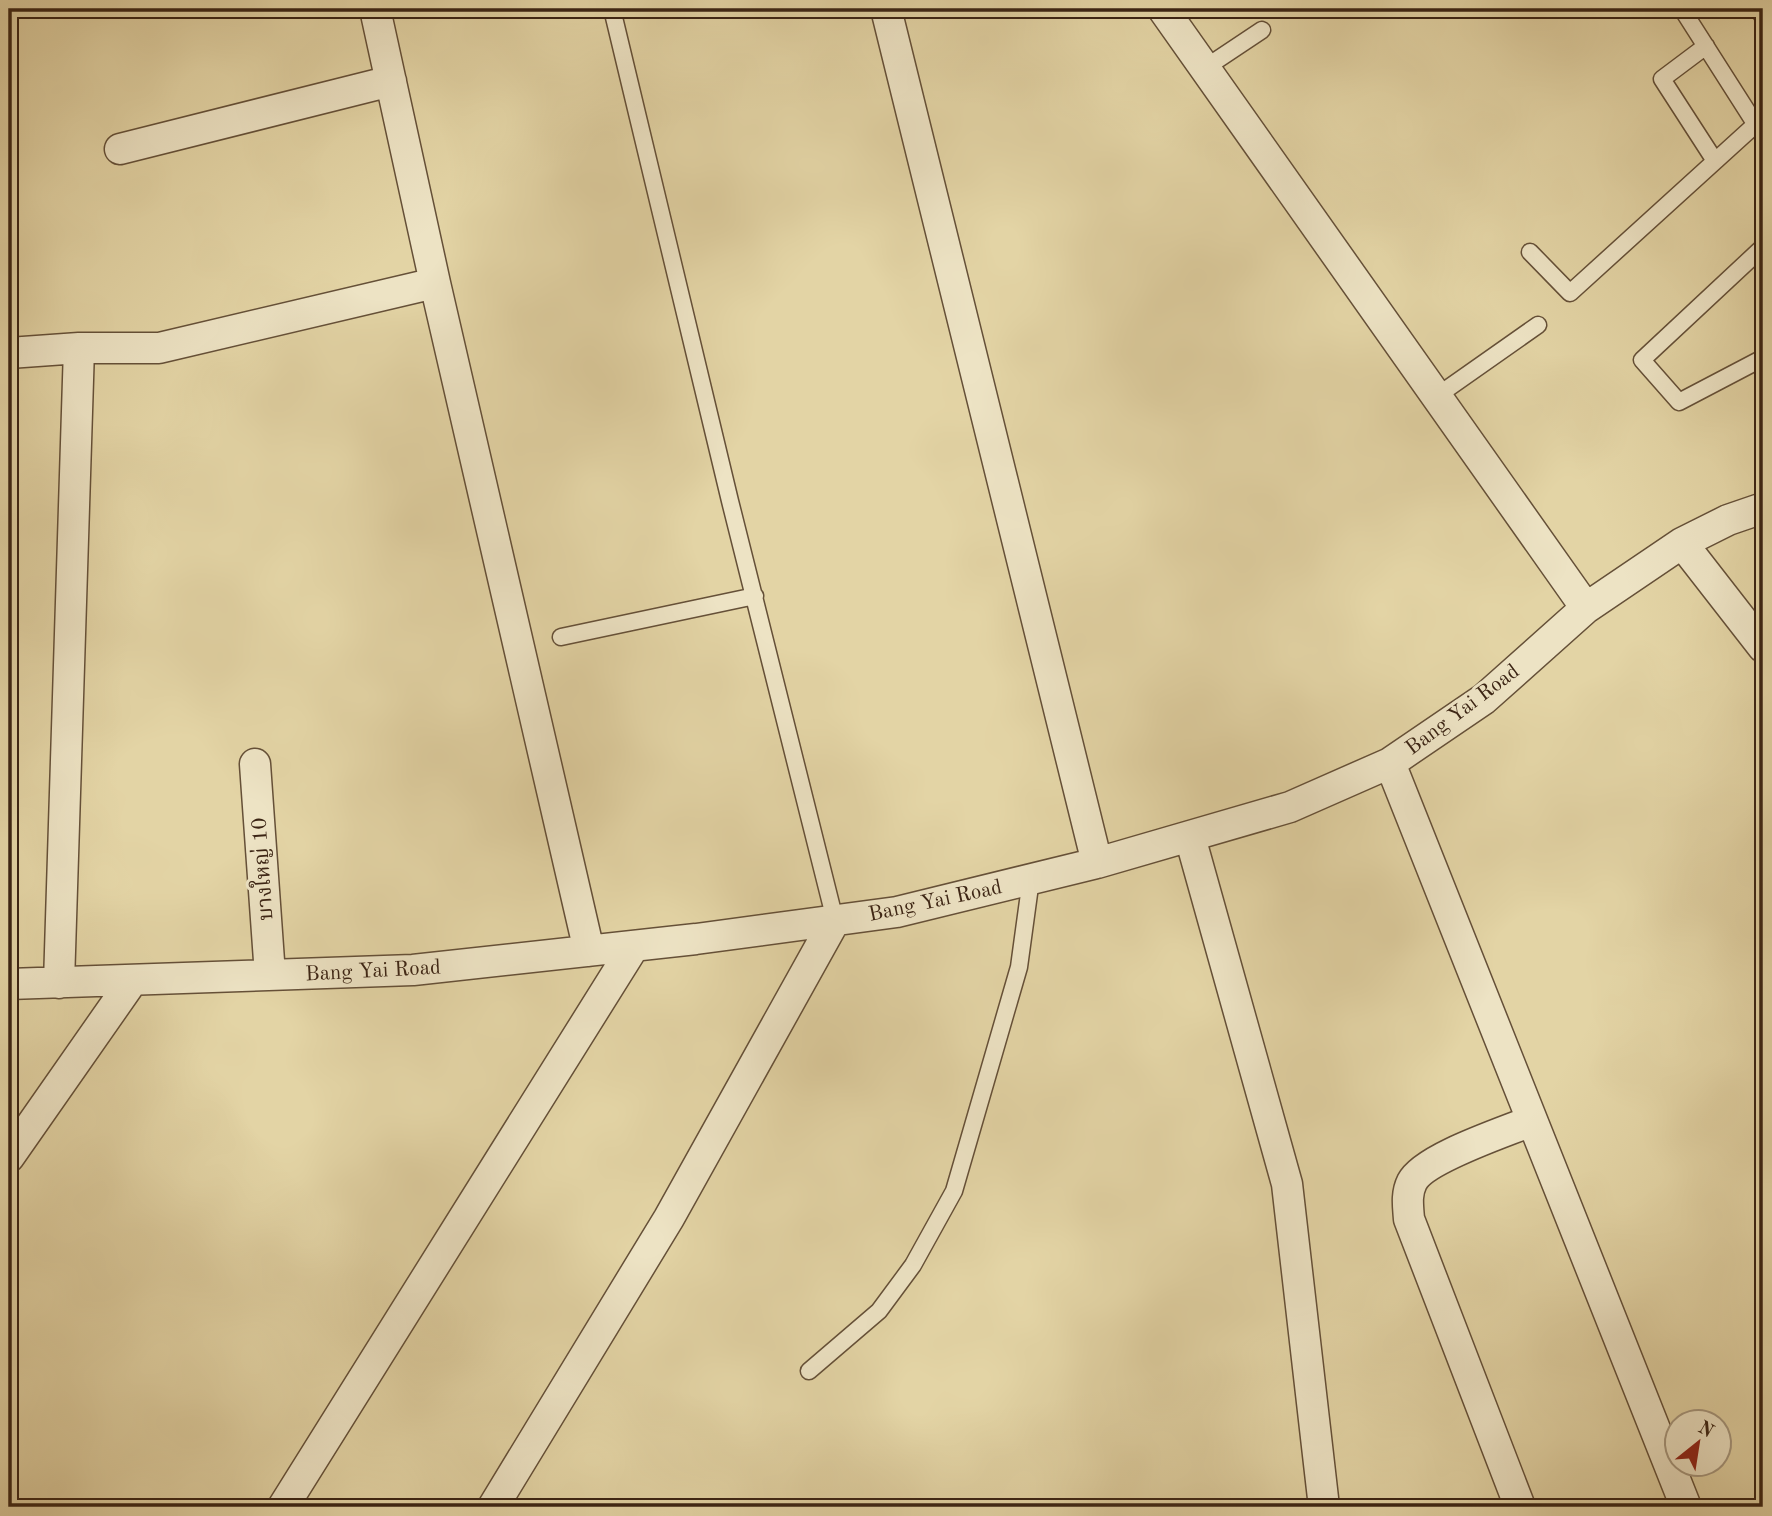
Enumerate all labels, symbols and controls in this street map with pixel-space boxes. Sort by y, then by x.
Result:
street label: Bang Yai Road [1402,661,1524,760]
street label: บางใหญ่ 10 [243,817,278,922]
street label: Bang Yai Road [867,877,1004,926]
street label: Bang Yai Road [305,957,442,986]
north arrow [1664,1408,1734,1478]
text: N [1694,1419,1717,1443]

